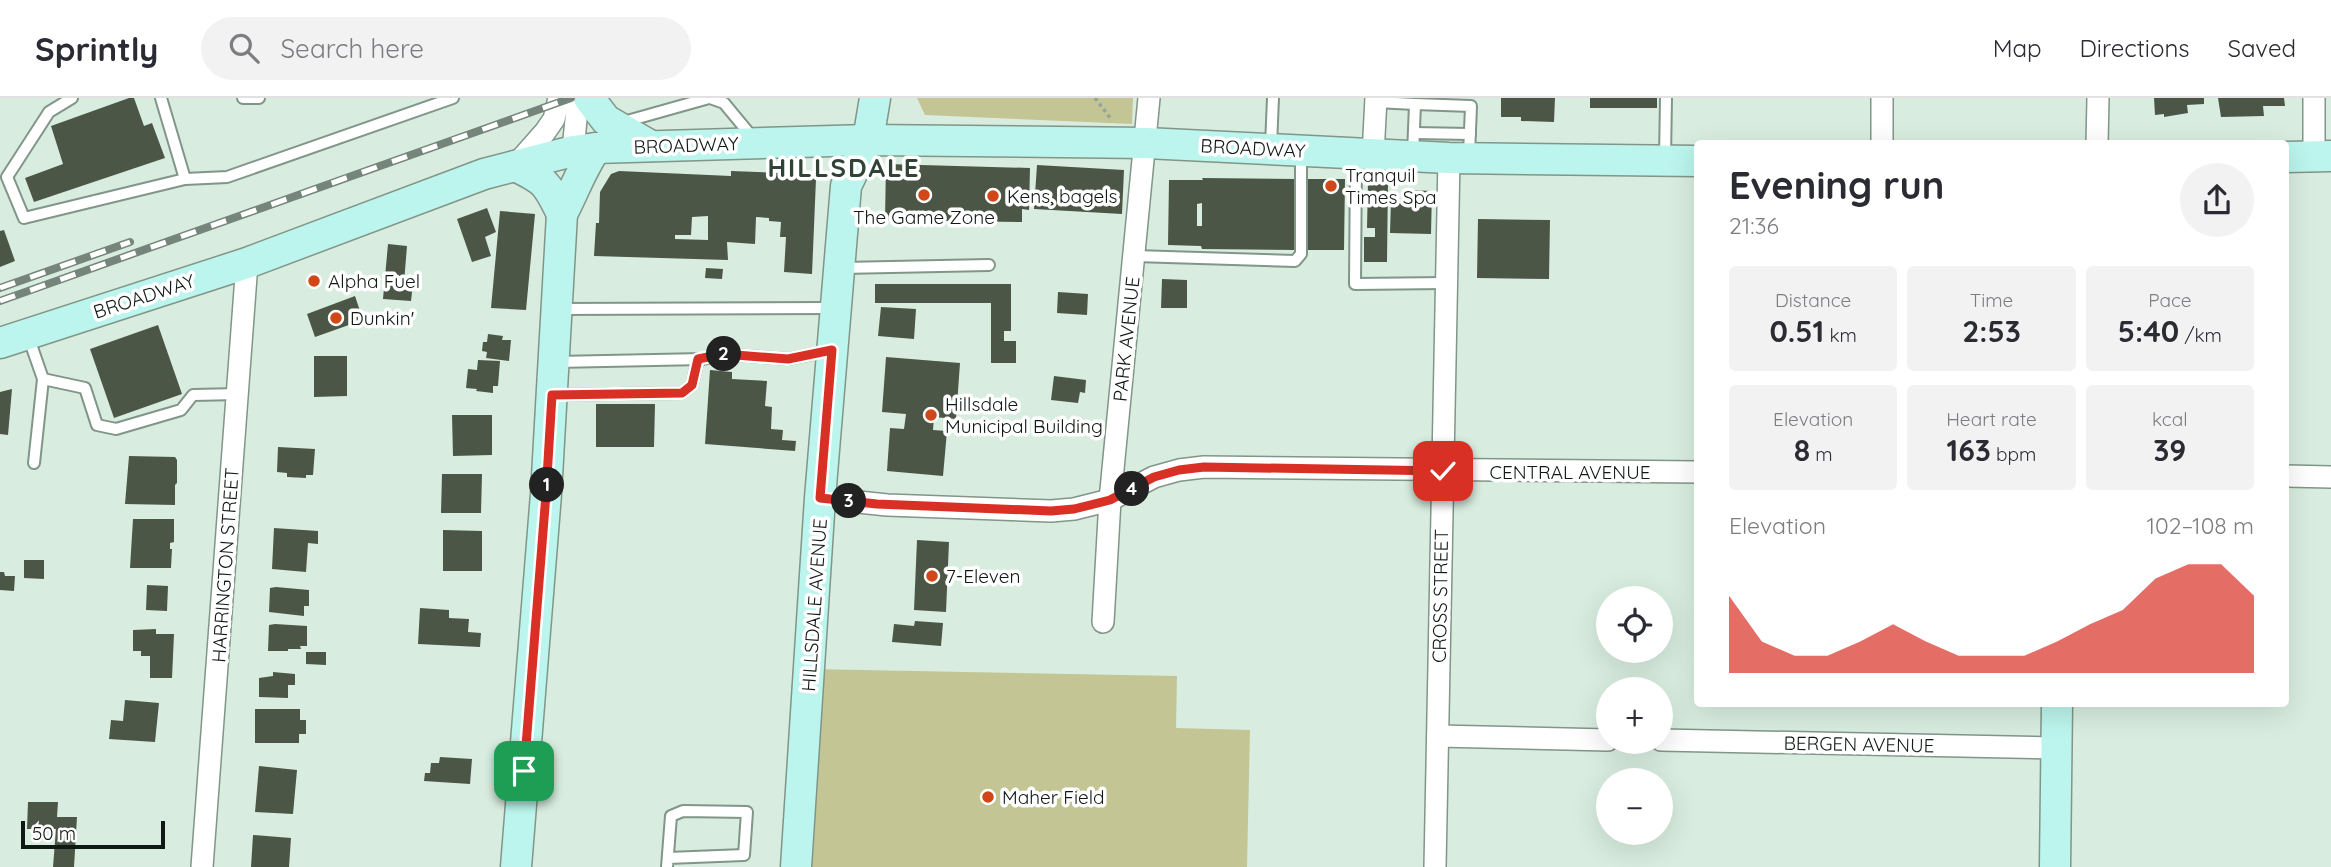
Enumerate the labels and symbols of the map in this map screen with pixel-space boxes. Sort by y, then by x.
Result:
street label: BROADWAY [633,131,739,159]
street label: BROADWAY [1200,133,1307,163]
district label: HILLSDALE [767,151,921,184]
place label: Tranquil Times Spa [1345,163,1436,209]
marker: Tranquil Times Spa [1323,178,1339,194]
place label: Kens, bagels [1007,184,1118,208]
marker: The Game Zone [916,187,932,203]
marker: Kens, bagels [985,188,1001,204]
place label: The Game Zone [853,205,995,229]
street label: BROADWAY [90,268,198,324]
place label: Alpha Fuel [328,269,420,293]
marker: Alpha Fuel [306,273,322,289]
street label: PARK AVENUE [1107,275,1145,403]
place label: Dunkin' [350,306,414,330]
marker: Dunkin' [328,310,344,326]
pin: 2 [706,336,742,372]
place label: Hillsdale Municipal Building [945,392,1103,438]
marker: Hillsdale Municipal Building [923,407,939,423]
pin [1413,441,1473,501]
street label: CENTRAL AVENUE [1490,460,1650,484]
street label: HARRINGTON STREET [206,467,244,663]
pin: 1 [530,468,564,502]
pin: 4 [1114,472,1150,506]
pin: 3 [832,484,866,518]
street label: HILLSDALE AVENUE [796,518,832,692]
street label: CROSS STREET [1427,529,1453,663]
place label: 7-Eleven [946,564,1020,588]
marker: 7-Eleven [924,568,940,584]
street label: BERGEN AVENUE [1783,731,1935,757]
pin [494,741,554,801]
place label: Maher Field [1002,785,1105,809]
marker: Maher Field [980,789,996,805]
scale bar [21,818,164,850]

